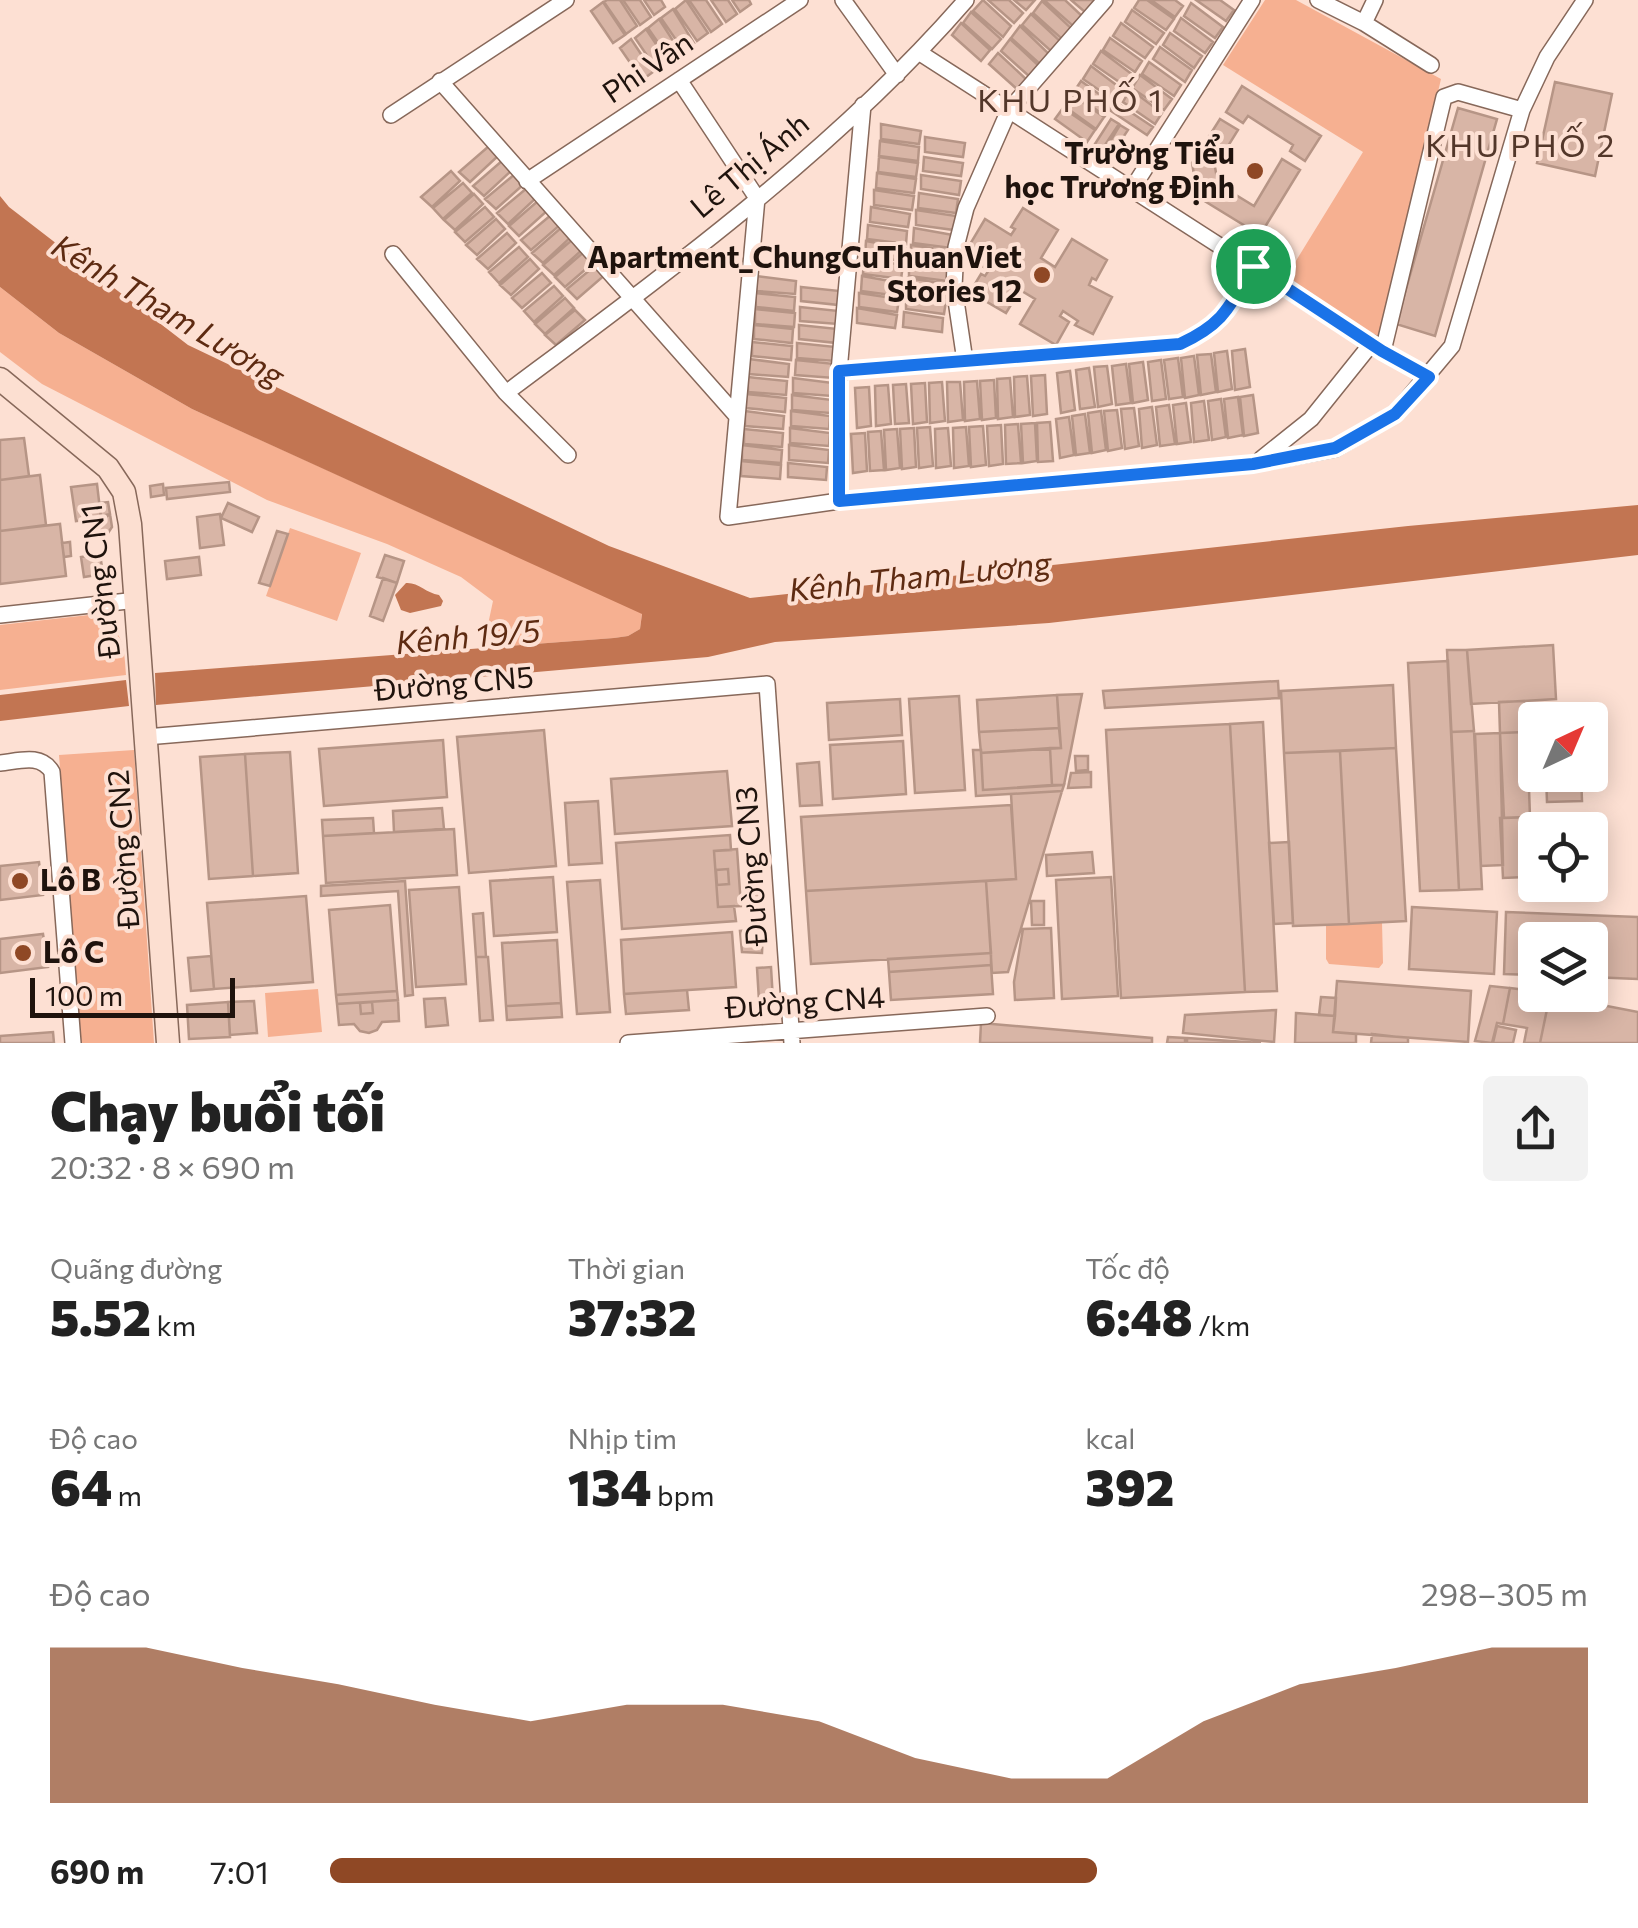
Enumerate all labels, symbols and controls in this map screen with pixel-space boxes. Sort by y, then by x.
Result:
street label: Phi Vân [594,22,699,110]
district label: KHU PHỐ 1 [977,77,1165,119]
street label: Lê Thị Ánh [681,104,815,224]
district label: KHU PHỐ 2 [1425,122,1617,164]
place label: Trường Tiểu học Trương Định [1004,133,1235,206]
marker: Trường Tiểu học Trương Định [1244,160,1266,182]
water label: Kênh Tham Lương [46,224,294,395]
pin [1211,224,1296,309]
place label: Apartment_ChungCuThuanViet Stories 12 [587,237,1022,308]
icon: arrive [1226,239,1281,294]
marker: Apartment_ChungCuThuanViet Stories 12 [1031,264,1053,286]
street label: Đường CN1 [71,502,126,662]
water label: Kênh Tham Lương [787,541,1055,609]
water label: Kênh 19/5 [394,609,542,661]
street label: Đường CN5 [372,656,535,707]
north arrow [1518,702,1608,792]
map controls [1518,702,1608,1012]
street label: Đường CN2 [98,769,146,931]
street label: Đường CN3 [725,785,774,948]
button: locate [1518,812,1608,902]
place label: Lô B [40,860,101,897]
marker: Lô B [9,870,31,892]
button: layers [1518,922,1608,1012]
place label: Lô C [43,932,105,969]
marker: Lô C [12,942,34,964]
scale bar [30,973,235,1018]
street label: Đường CN4 [723,976,886,1025]
text: 100 m [45,978,123,1012]
text: Chạy buổi tối [50,1075,385,1142]
button: share [1483,1076,1588,1181]
text: 20:32 · 8 × 690 m [50,1146,295,1186]
text: Quãng đường [50,1251,222,1285]
text: Thời gian [568,1251,685,1285]
text: Tốc độ [1085,1251,1170,1285]
text: 5.52 [50,1285,151,1346]
text: 37:32 [568,1285,697,1346]
text: 6:48 [1085,1285,1193,1346]
text: km [151,1308,196,1342]
text: /km [1193,1308,1250,1342]
text: Độ cao [50,1421,138,1455]
text: Nhịp tim [568,1421,677,1455]
text: kcal [1085,1421,1135,1455]
text: 64 [50,1455,112,1516]
text: 134 [568,1455,652,1516]
text: 392 [1085,1455,1174,1516]
text: m [112,1478,142,1512]
text: bpm [652,1478,714,1512]
text: Độ cao [50,1573,151,1613]
text: 298–305 m [1421,1573,1588,1613]
text: 690 m [50,1851,144,1891]
text: 7:01 [210,1851,269,1891]

